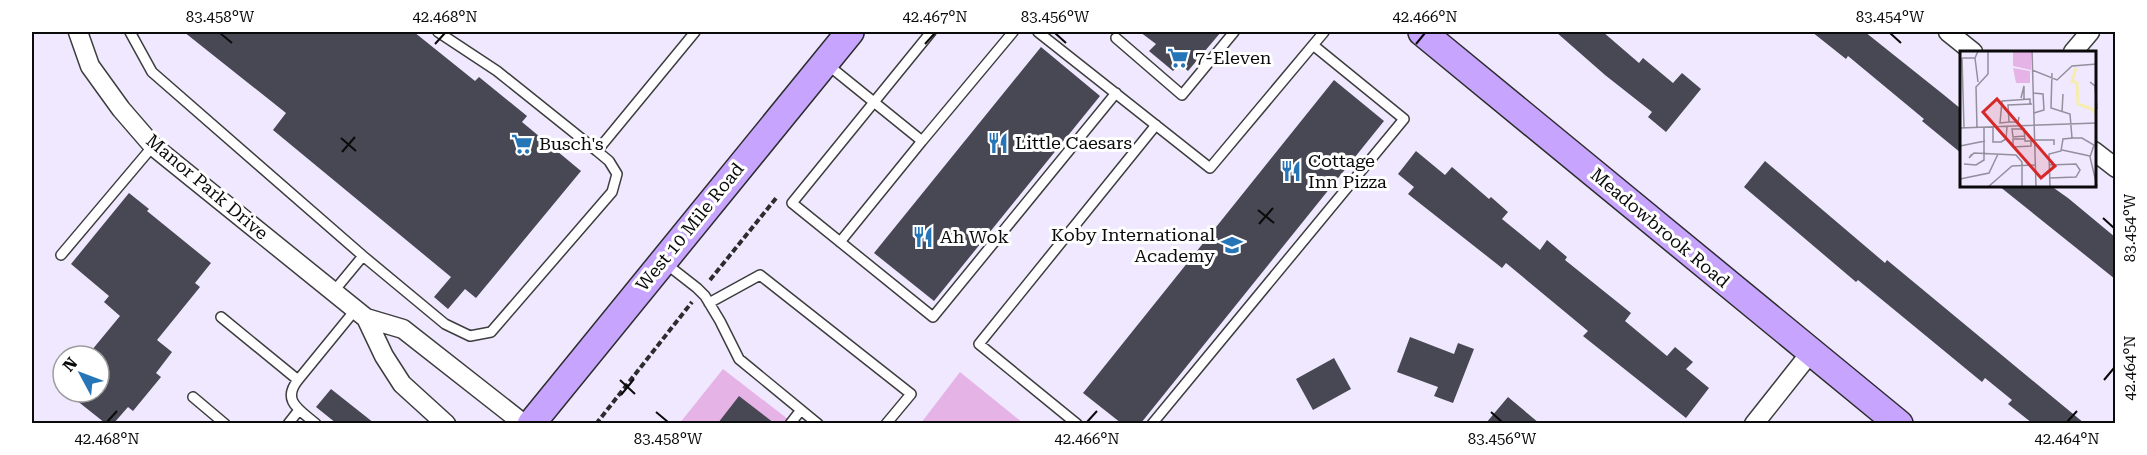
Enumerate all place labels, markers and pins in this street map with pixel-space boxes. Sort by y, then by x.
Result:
supermarket icon: 7-Eleven [1166,46,1190,70]
place label: 7-Eleven [1195,47,1272,68]
restaurant icon: Little Caesars [986,131,1010,155]
supermarket icon: Busch's [510,132,534,156]
place label: Little Caesars [1015,132,1132,153]
place label: Busch's [539,133,604,154]
place label: Cottage Inn Pizza [1308,150,1387,192]
restaurant icon: Cottage Inn Pizza [1279,159,1303,183]
place label: Koby International Academy [1051,224,1215,266]
restaurant icon: Ah Wok [911,225,935,249]
place label: Ah Wok [940,226,1009,247]
school or university icon: Koby International Academy [1220,233,1244,257]

